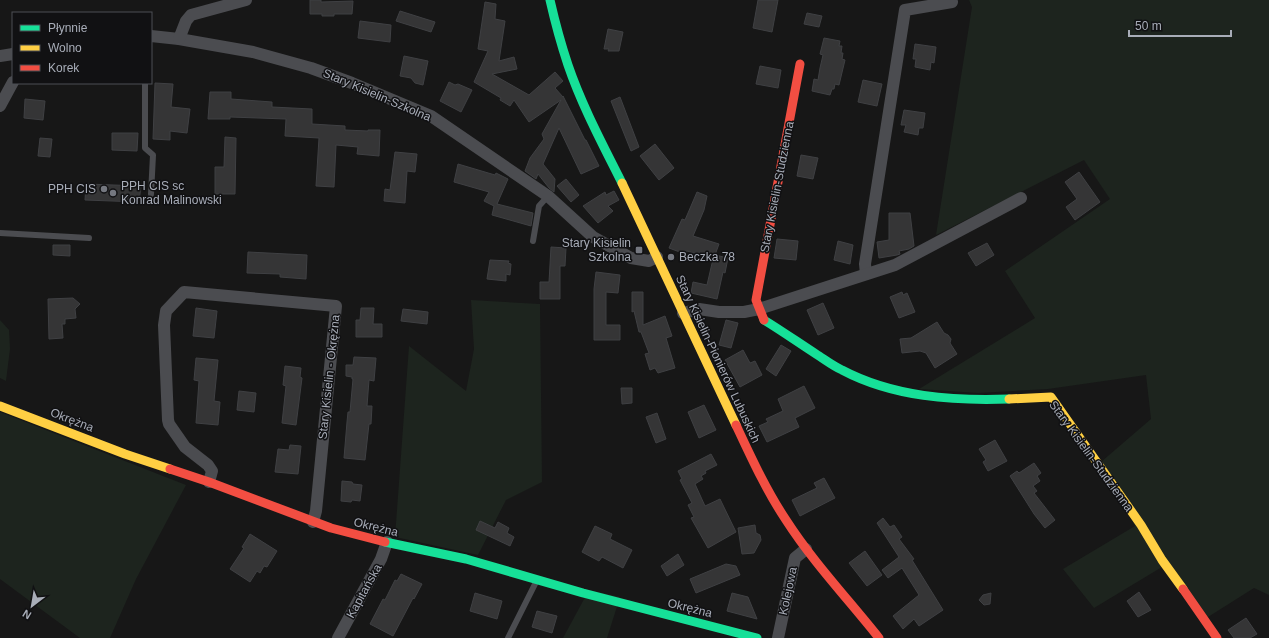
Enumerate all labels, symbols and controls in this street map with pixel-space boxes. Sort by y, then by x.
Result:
legend [12,12,152,84]
scale bar [1129,12,1231,38]
text: 50 m [1135,19,1162,33]
text: Płynnie [48,21,88,35]
text: Wolno [48,41,82,55]
text: Korek [48,61,80,75]
street label: Stary Kisielin-Szkolna [321,66,433,124]
street label: Stary Kisielin-Studzienna [757,120,797,254]
place label: PPH CIS sc Konrad Malinowski [121,179,222,207]
place label: PPH CIS [48,182,96,196]
marker: PPH CIS [99,184,109,194]
marker: PPH CIS sc Konrad Malinowski [108,188,118,198]
place label: Stary Kisielin Szkolna [562,236,631,264]
marker: Stary Kisielin Szkolna [634,245,644,255]
place label: Beczka 78 [679,250,735,264]
marker: Beczka 78 [666,252,676,262]
street label: Stary Kisielin-Pionierów Lubuskich [673,273,763,445]
street label: Stary Kisielin - Okrężna [315,314,343,440]
street label: Stary Kisielin-Studzienna [1046,398,1136,514]
street label: Okrężna [48,405,96,435]
street label: Okrężna [352,515,400,539]
street label: Kapitańska [343,561,385,620]
street label: Kolejowa [776,565,800,616]
north arrow [12,586,52,626]
street label: Okrężna [666,596,714,620]
text: N [20,607,33,622]

